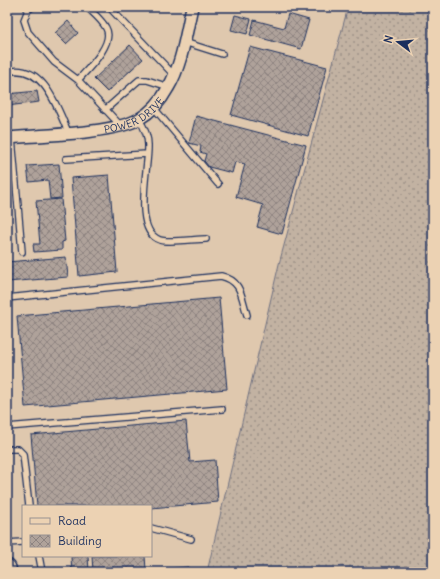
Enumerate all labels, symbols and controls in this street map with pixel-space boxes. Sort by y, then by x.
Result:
north arrow [378,22,418,62]
text: N [381,34,396,45]
street label: POWER DRIVE [103,95,167,136]
legend [22,505,152,557]
text: Road [58,513,86,528]
text: Building [58,533,102,548]

